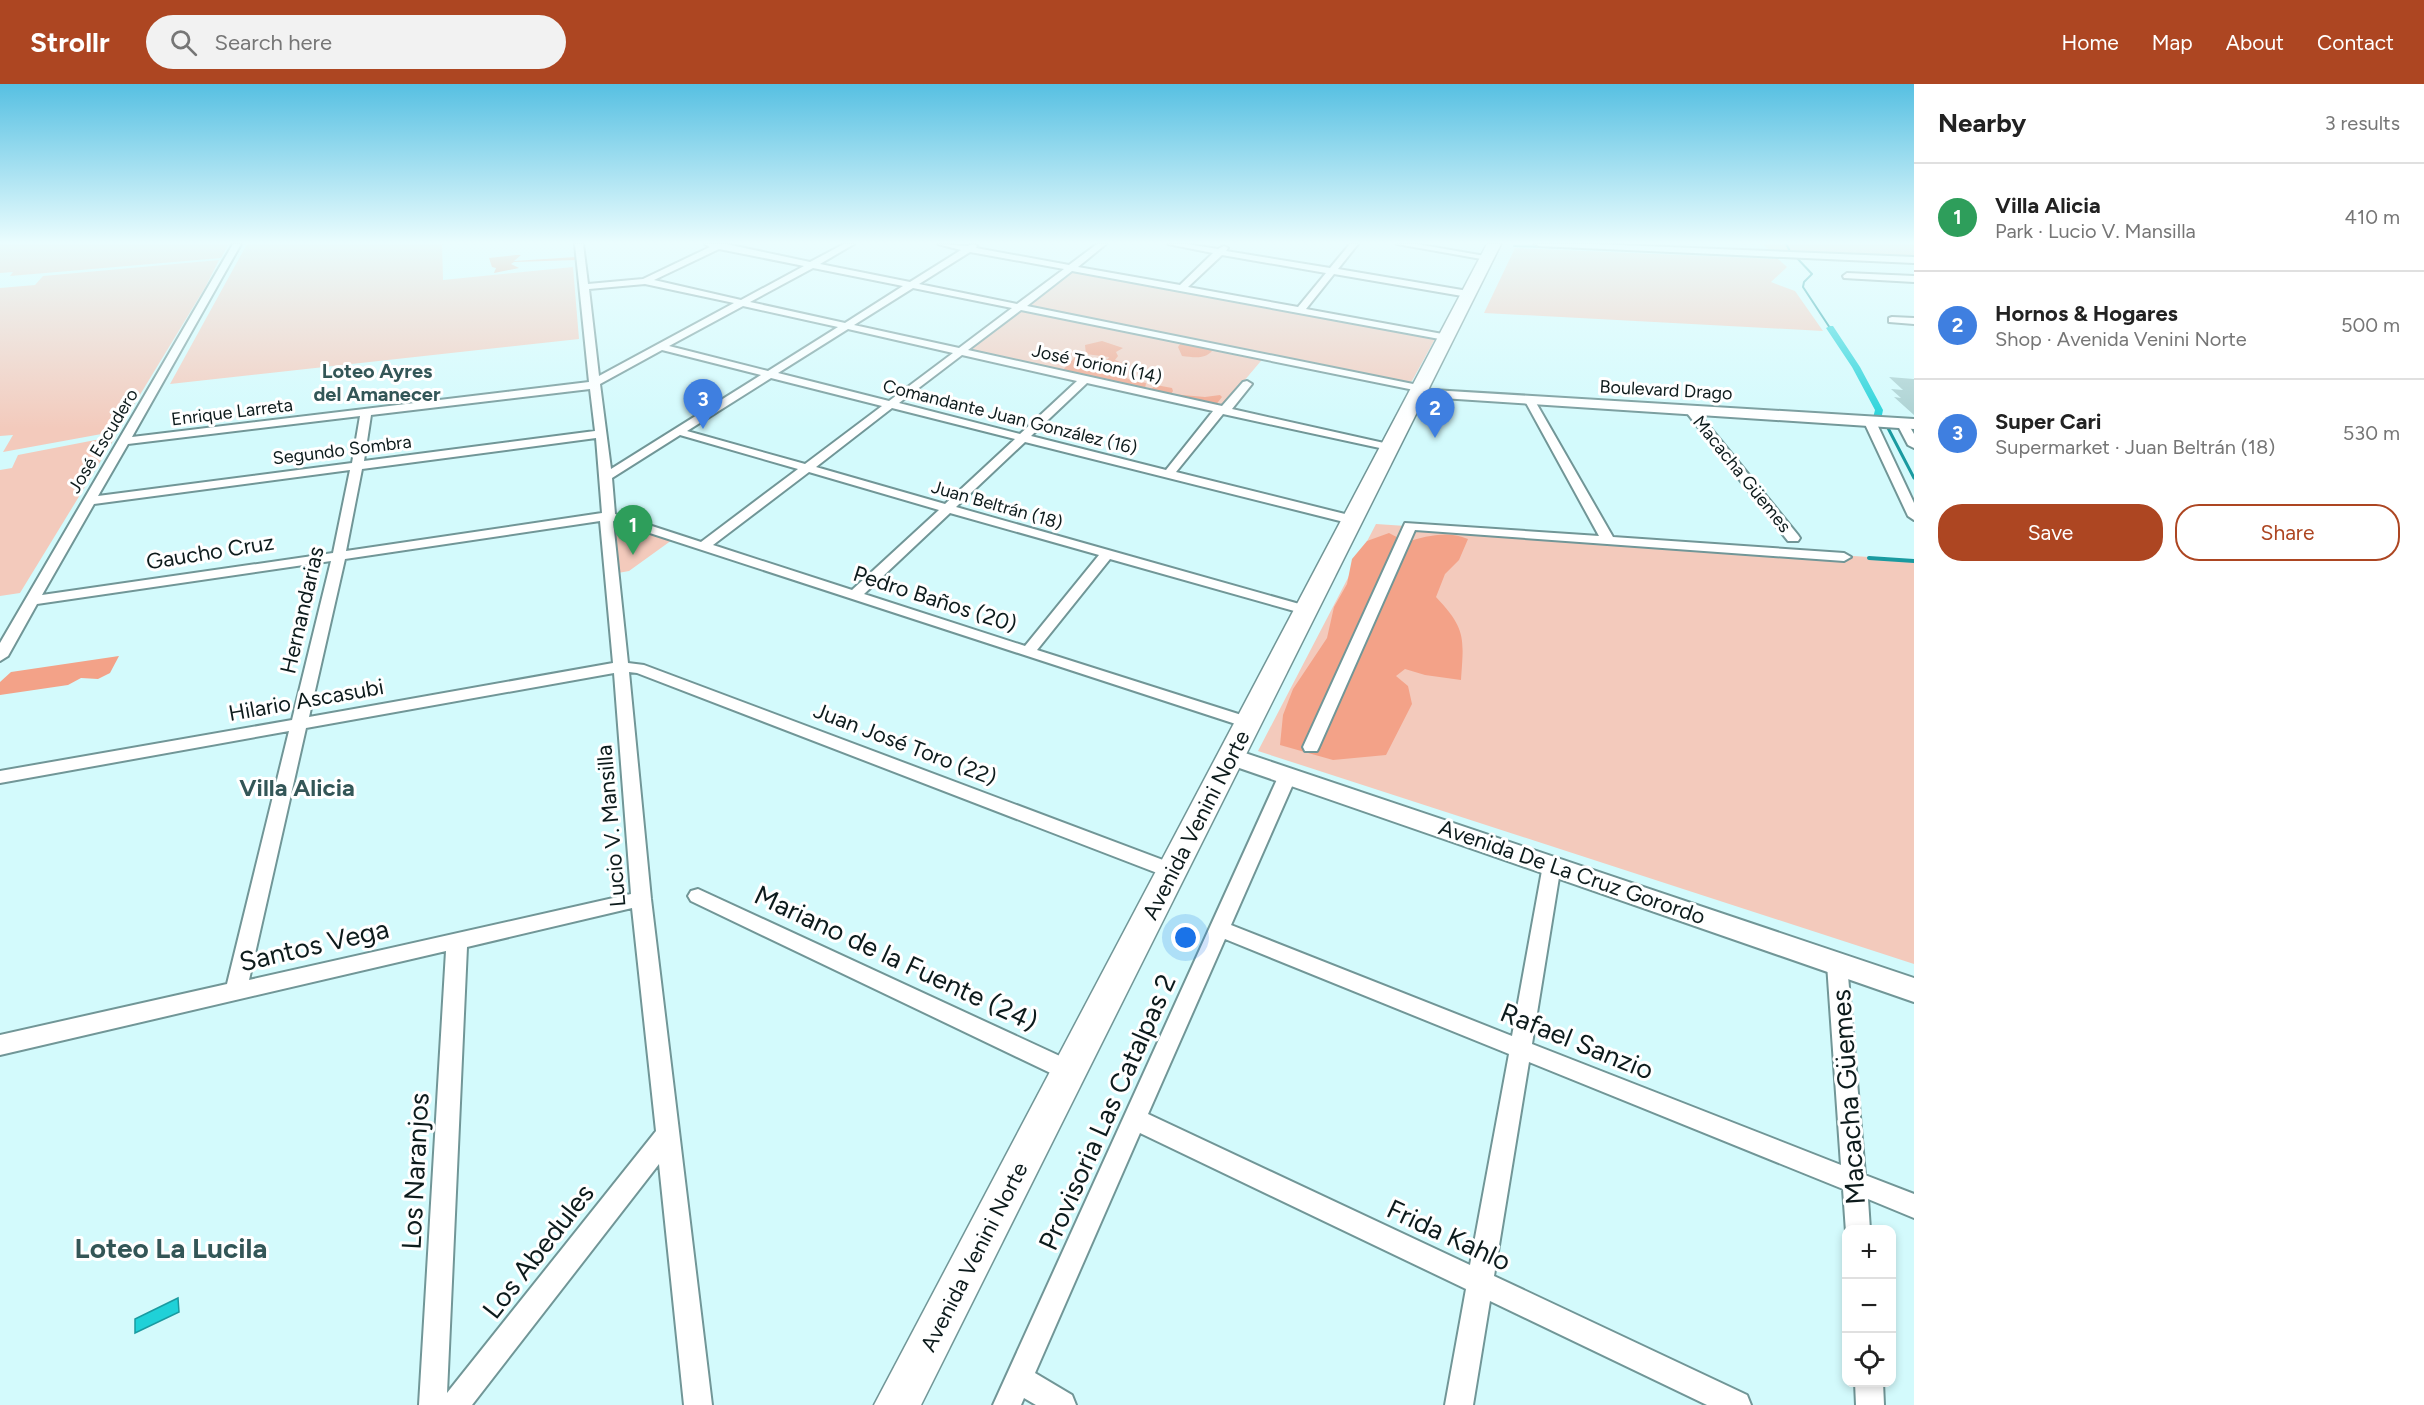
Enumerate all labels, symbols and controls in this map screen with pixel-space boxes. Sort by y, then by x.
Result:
search box [146,15,566,69]
text: Strollr [30,25,110,59]
icon: search [167,26,200,59]
text: Search here [215,29,332,56]
text: Home [2062,30,2119,55]
text: Map [2152,30,2193,55]
text: About [2226,30,2284,55]
text: Contact [2317,30,2394,55]
text: Nearby [1938,107,2026,139]
text: 3 results [2325,111,2400,135]
text: Villa Alicia [1995,192,2101,219]
text: 1 [1953,205,1962,229]
text: 410 m [2345,205,2400,229]
text: Park · Lucio V. Mansilla [1995,219,2196,243]
text: Hornos & Hogares [1995,300,2178,327]
text: 2 [1952,313,1963,337]
text: 500 m [2341,313,2400,337]
text: Shop · Avenida Venini Norte [1995,327,2247,351]
street label: José Torioni (14) [1030,339,1164,389]
district label: Loteo Ayres del Amanecer [313,359,441,406]
street label: Comandante Juan González (16) [881,375,1139,459]
street label: Boulevard Drago [1599,376,1733,404]
pin: 3 [684,380,722,429]
street label: José Escudero [63,385,143,497]
pin: 2 [1416,388,1454,438]
street label: Enrique Larreta [170,394,294,430]
text: Super Cari [1995,408,2102,435]
street label: Macacha Güemes [1688,411,1796,537]
text: 3 [1952,421,1963,445]
text: 530 m [2343,421,2400,445]
street label: Segundo Sombra [271,431,413,469]
text: Supermarket · Juan Beltrán (18) [1995,435,2275,459]
street label: Juan Beltrán (18) [929,476,1065,534]
button: Save [1938,504,2163,561]
button: Share [2175,504,2400,561]
pin: 1 [614,506,652,555]
street label: Gaucho Cruz [144,529,276,575]
street label: Hernandarias [274,544,330,676]
street label: Pedro Baños (20) [850,560,1020,638]
street label: Hilario Ascasubi [226,673,386,727]
street label: Juan José Toro (22) [810,697,1000,791]
street label: Avenida Venini Norte [1137,726,1255,924]
street label: Lucio V. Mansilla [590,744,632,908]
district label: Villa Alicia [239,773,355,802]
street label: Avenida De La Cruz Gorordo [1435,814,1709,930]
street label: Mariano de la Fuente (24) [749,878,1043,1038]
street label: Santos Vega [236,912,392,978]
your location [1171,923,1200,952]
street label: Provisoria Las Catalpas 2 [1031,969,1183,1255]
street label: Macacha Güemes [1824,988,1872,1206]
street label: Rafael Sanzio [1496,995,1658,1087]
street label: Los Naranjos [394,1092,436,1250]
street label: Avenida Venini Norte [915,1158,1033,1356]
street label: Los Abedules [475,1177,601,1325]
street label: Frida Kahlo [1382,1192,1516,1278]
map controls [1842,1225,1896,1387]
button: + [1842,1225,1896,1279]
district label: Loteo La Lucila [75,1231,267,1265]
button: − [1842,1279,1896,1333]
button: locate [1842,1333,1896,1387]

